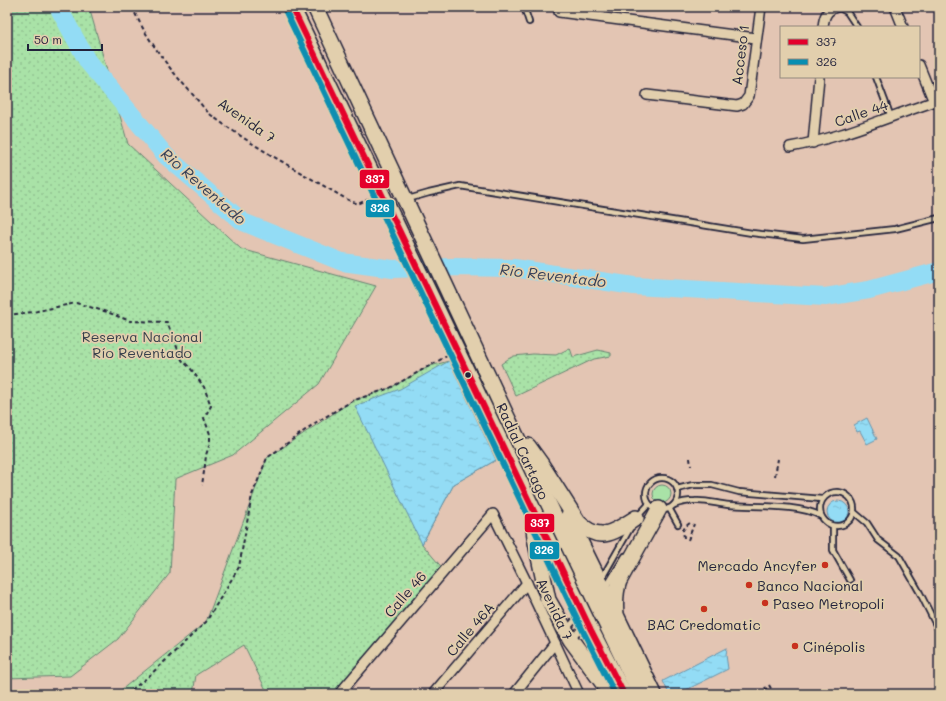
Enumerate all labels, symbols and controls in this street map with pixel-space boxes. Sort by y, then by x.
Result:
street label: Acceso 1 [727,24,753,86]
scale bar [28,26,102,52]
legend [780,26,920,78]
text: 50 m [34,31,62,47]
text: 337 [816,33,837,49]
text: 326 [816,53,837,69]
street label: Avenida 7 [214,93,280,147]
street label: Calle 44 [832,95,891,131]
water label: Rio Reventado [157,143,251,229]
line badge: 337 [359,169,390,189]
text: 337 [365,171,385,186]
line badge: 326 [365,199,395,218]
text: 326 [370,200,390,215]
water label: Rio Reventado [499,259,607,291]
park label: Reserva Nacional Río Reventado [82,327,202,362]
unlabelled marker [463,370,473,380]
street label: Radial Cartago [492,400,554,502]
line badge: 337 [524,513,555,533]
text: 337 [530,515,550,530]
line badge: 326 [529,541,560,560]
text: 326 [534,542,554,557]
place label: Mercado Ancyfer [697,556,817,575]
marker: Mercado Ancyfer [820,560,830,570]
street label: Calle 46 [380,567,430,621]
street label: Avenida 7 [532,575,578,643]
place label: Banco Nacional [757,576,863,595]
marker: Banco Nacional [744,580,754,590]
place label: Paseo Metropoli [773,594,885,613]
street label: Calle 46A [442,598,498,660]
marker: Paseo Metropoli [760,598,770,608]
marker: BAC Credomatic [699,604,709,614]
place label: BAC Credomatic [647,615,761,634]
place label: Cinépolis [803,637,865,656]
marker: Cinépolis [790,641,800,651]

